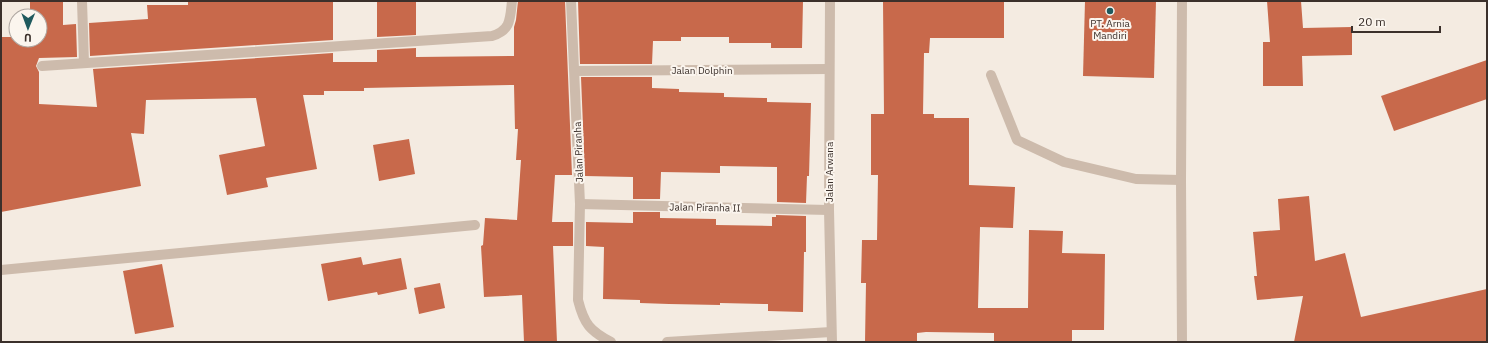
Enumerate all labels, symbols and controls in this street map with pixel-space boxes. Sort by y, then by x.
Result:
marker: PT. Arnia Mandiri [1105,6,1115,16]
north arrow [8,8,48,48]
scale bar [1352,8,1440,34]
text: 20 m [1358,14,1386,29]
place label: PT. Arnia Mandiri [1090,17,1130,42]
text: U [24,31,32,45]
street label: Jalan Dolphin [671,64,733,77]
street label: Jalan Piranha [571,121,586,183]
street label: Jalan Arwana [823,141,836,202]
street label: Jalan Piranha II [669,200,741,215]

